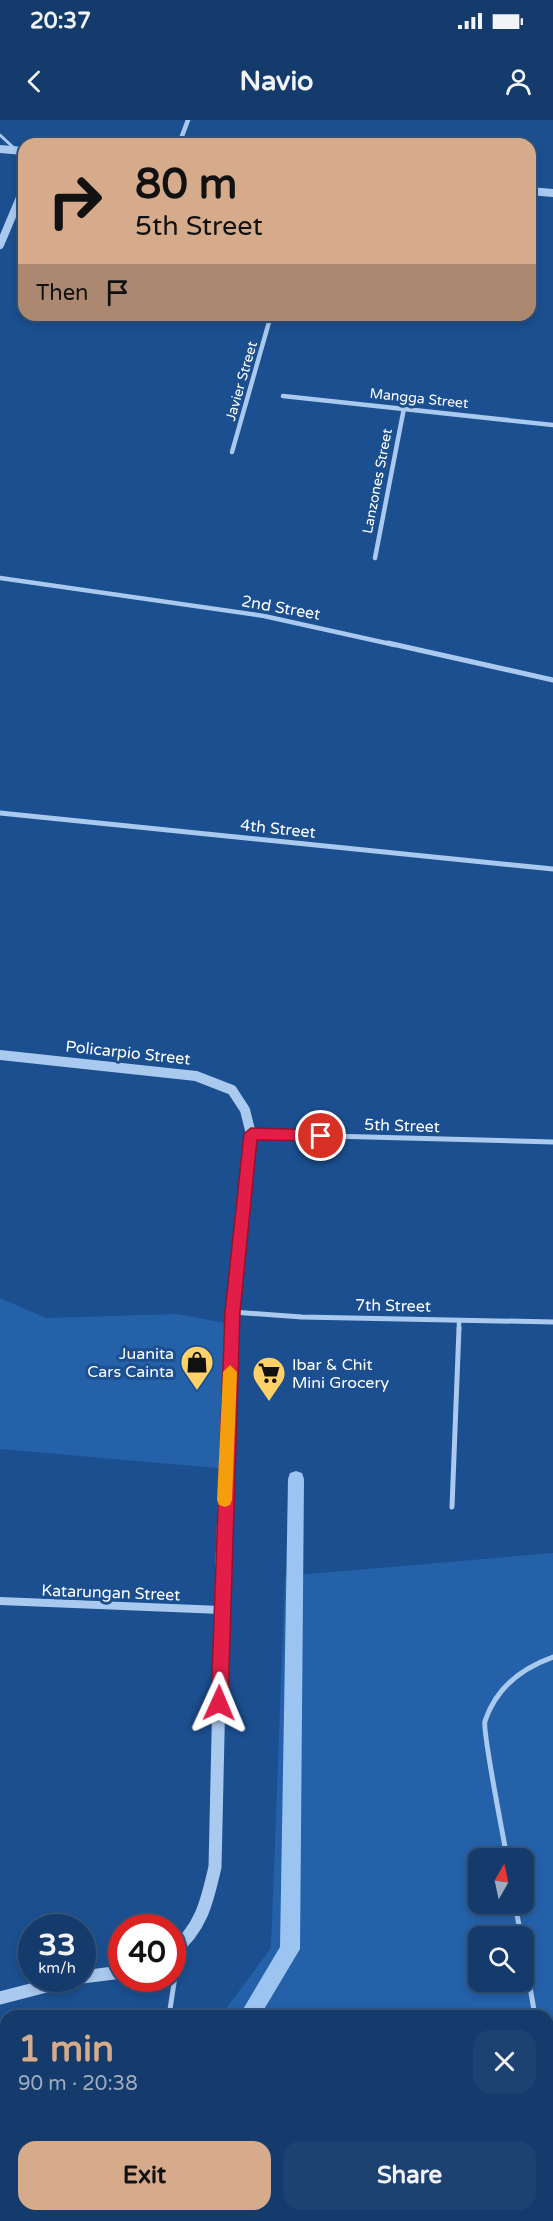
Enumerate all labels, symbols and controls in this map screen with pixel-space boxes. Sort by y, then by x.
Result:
text: 20:37 [30,8,91,34]
icon: back [18,65,51,98]
text: Navio [239,65,314,98]
icon: person [502,65,535,98]
text: 80 m [135,159,237,210]
icon: right [36,162,114,240]
text: 5th Street [135,210,263,243]
icon: arrive [101,276,134,309]
text: Then [36,280,89,306]
street label: Javier Street [222,339,261,423]
street label: Mangga Street [369,385,470,412]
street label: Lanzones Street [359,426,396,535]
street label: 2nd Street [240,591,322,625]
street label: 4th Street [239,815,317,843]
street label: Policarpio Street [64,1036,191,1070]
pin [295,1110,346,1161]
street label: 5th Street [364,1115,440,1137]
icon: arrive [304,1119,337,1152]
street label: 7th Street [355,1295,431,1317]
place label: Juanita Cars Cainta [87,1344,174,1382]
shop icon: Juanita Cars Cainta [179,1344,215,1391]
supermarket icon: Ibar & Chit Mini Grocery [251,1355,287,1402]
place label: Ibar & Chit Mini Grocery [292,1355,390,1393]
street label: Katarungan Street [41,1581,181,1605]
position arrow [187,1671,251,1735]
north arrow [468,1848,534,1914]
map controls [468,1848,534,1992]
speed limit sign: 40 [108,1914,186,1992]
button: search [468,1926,534,1992]
text: 33 [38,1927,76,1964]
text: km/h [38,1959,76,1977]
text: 1 min [18,2028,114,2071]
button: close [473,2030,536,2093]
text: 90 m · 20:38 [18,2072,138,2096]
button: Exit [18,2141,271,2210]
button: Share [283,2141,536,2210]

